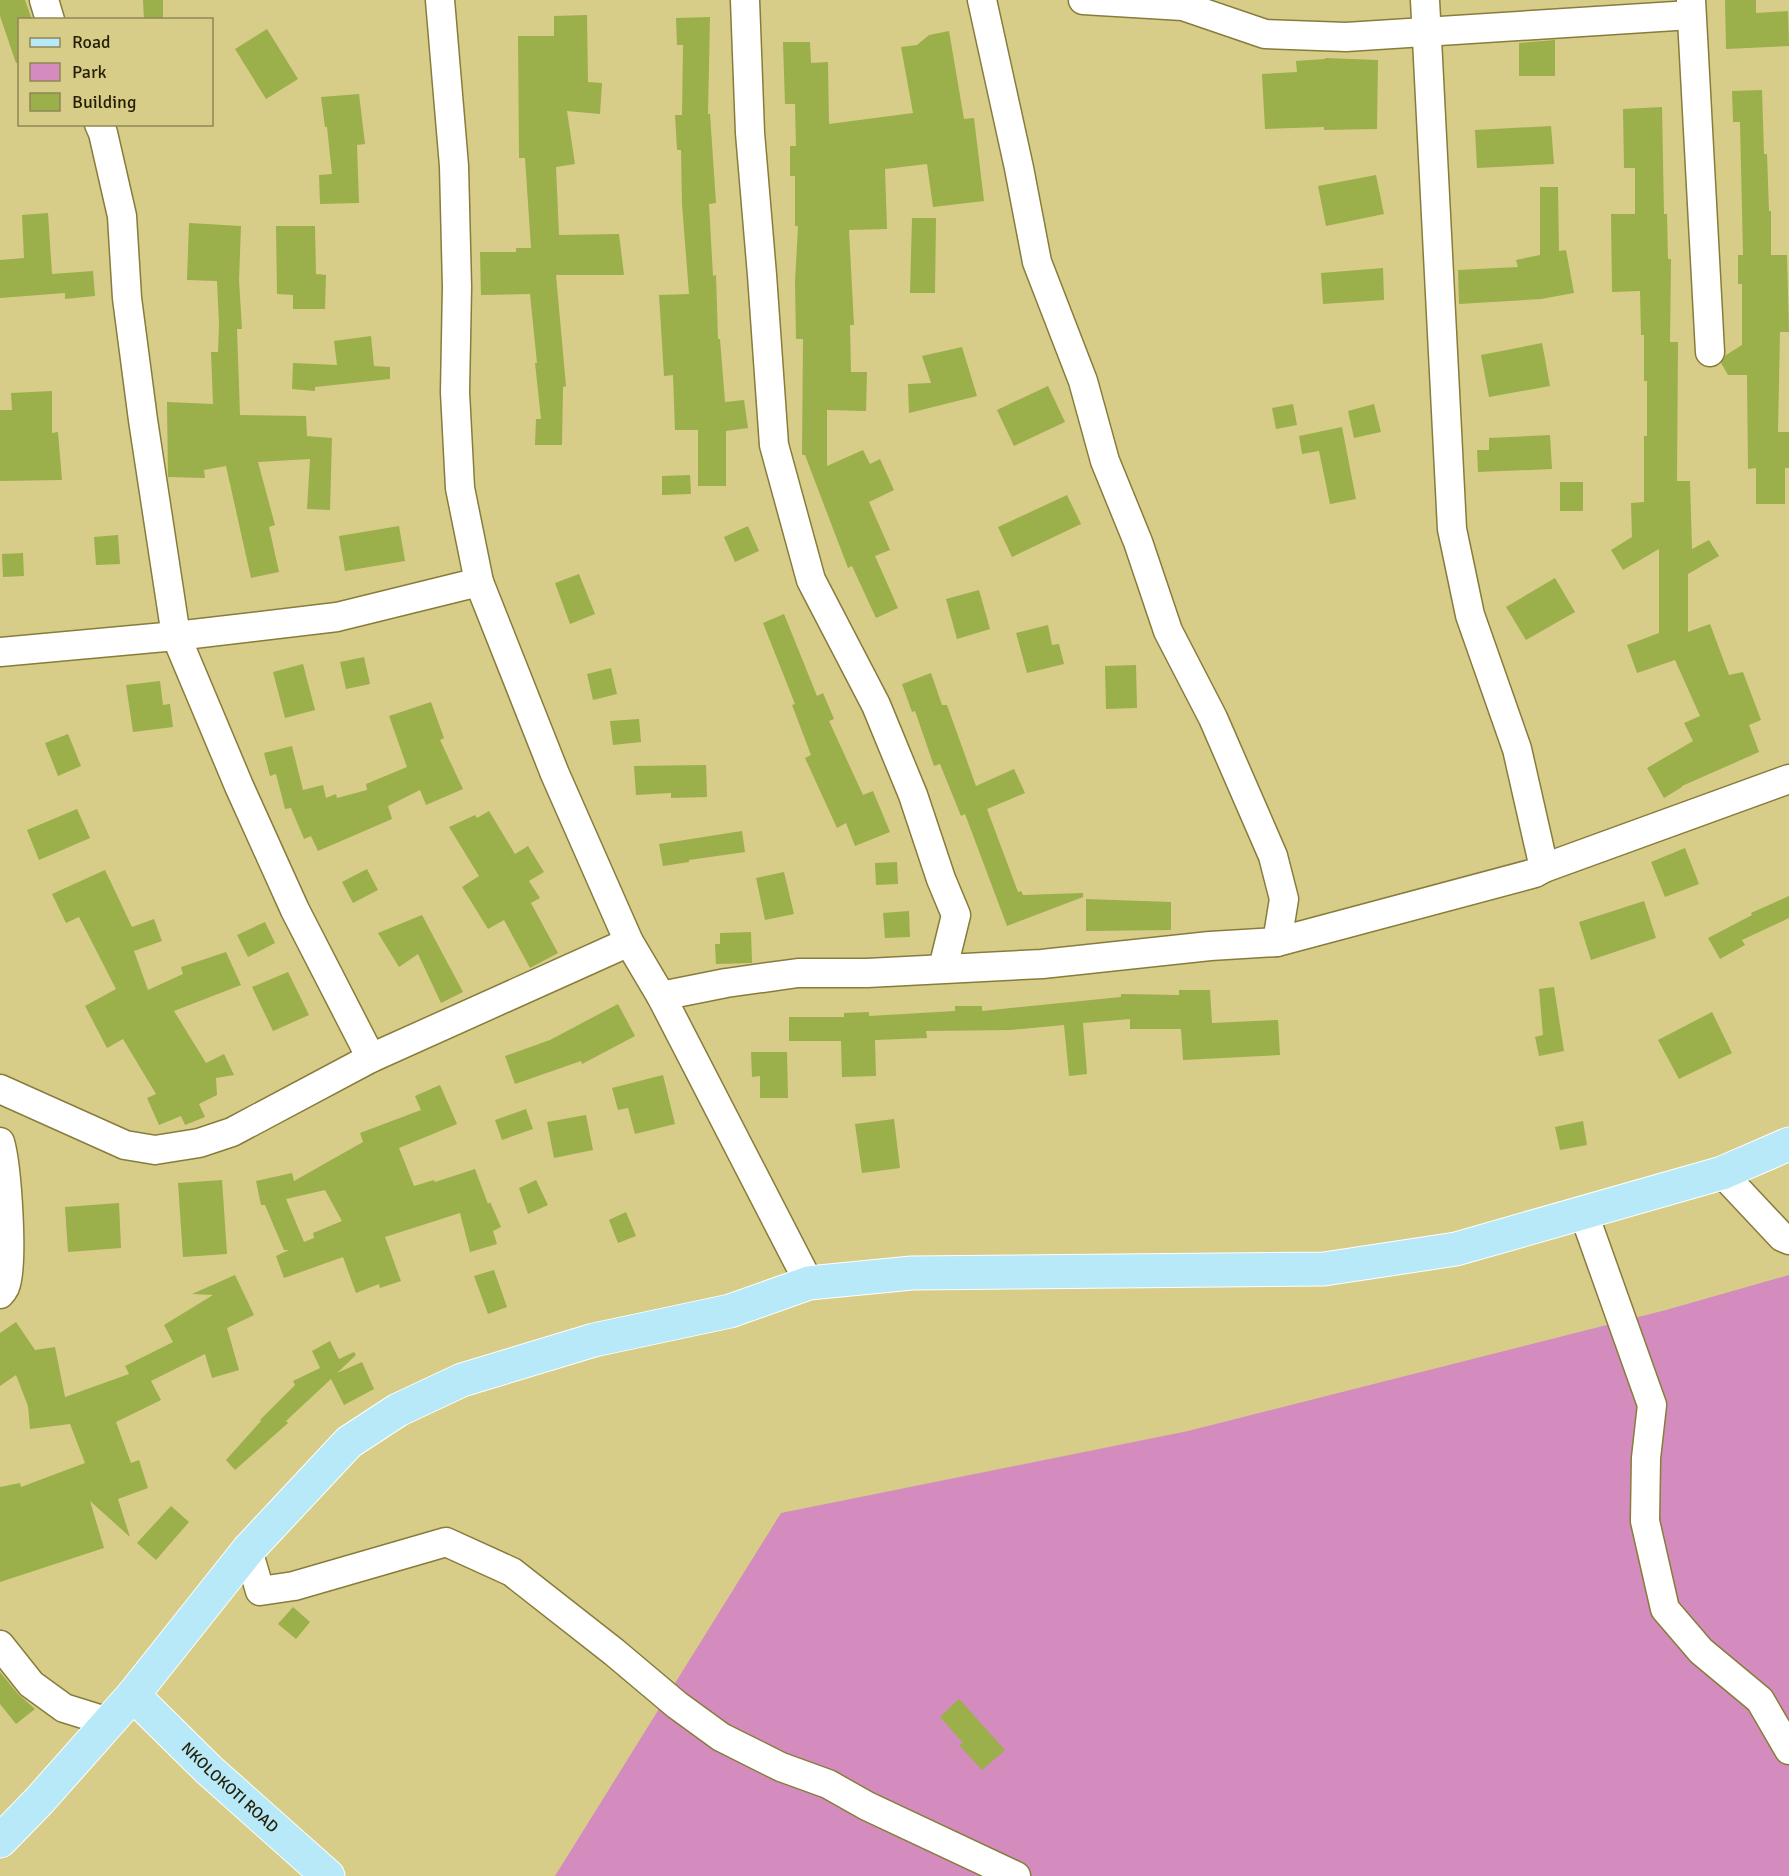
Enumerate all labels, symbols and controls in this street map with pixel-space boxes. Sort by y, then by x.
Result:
legend [18,18,213,126]
text: Road [72,31,111,53]
text: Park [72,61,107,83]
text: Building [72,91,136,113]
street label: NKOLOKOTI ROAD [177,1738,283,1837]

